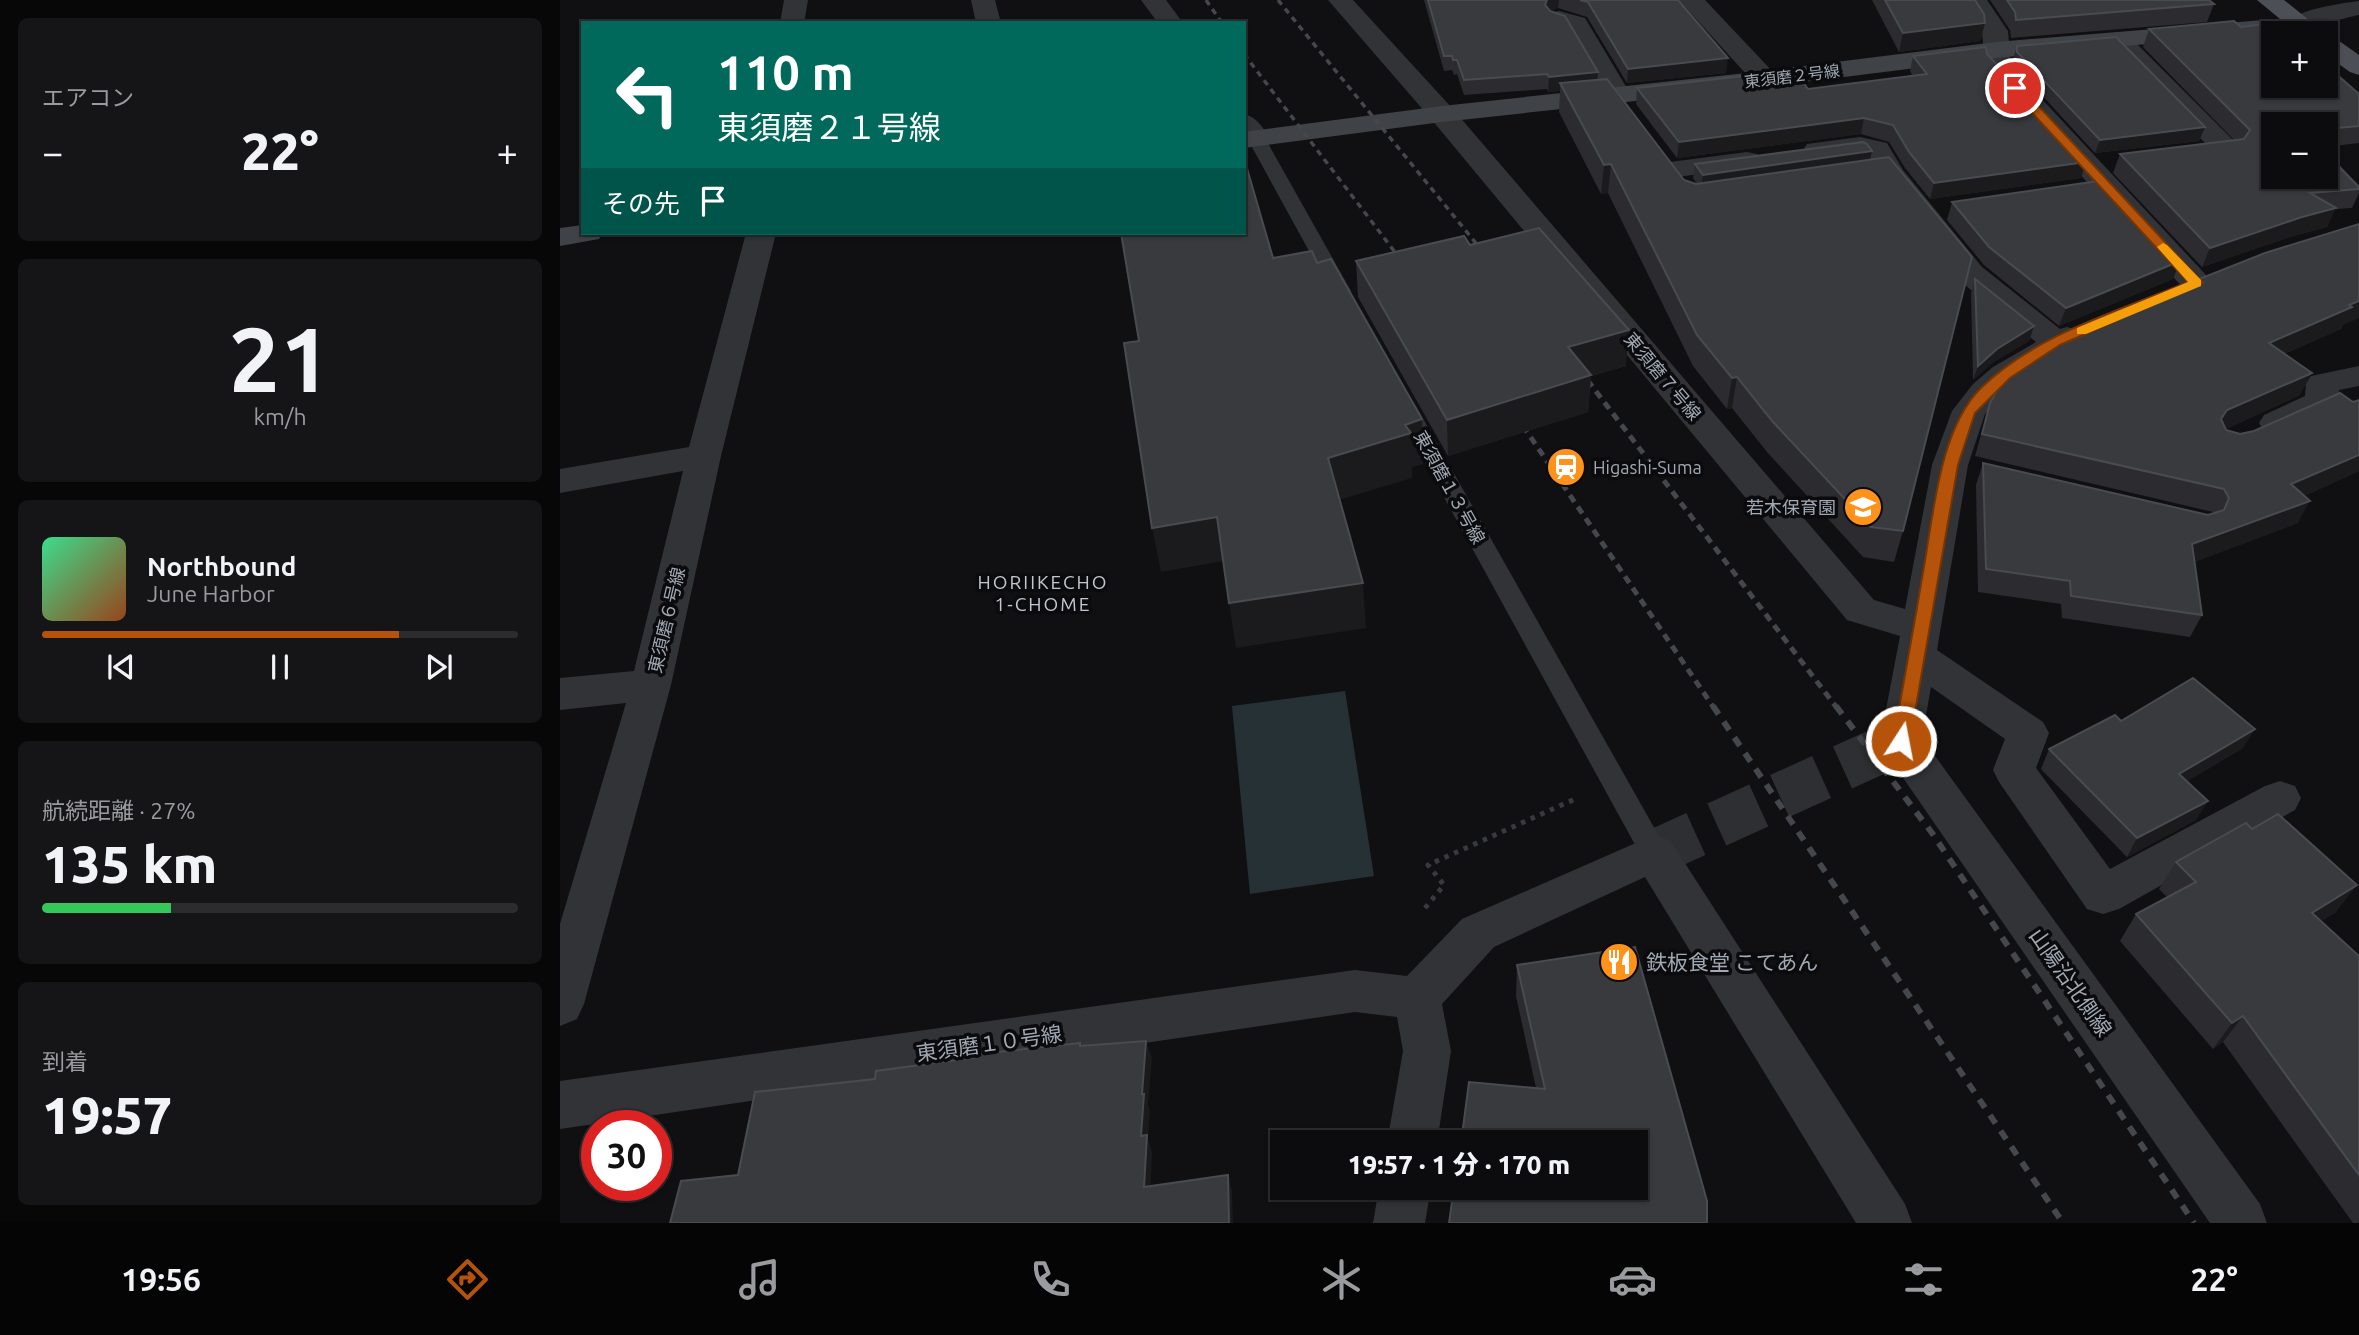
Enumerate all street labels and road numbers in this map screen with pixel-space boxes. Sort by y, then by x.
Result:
street label: 東須磨２号線 [1743,61,1841,91]
street label: 東須磨７号線 [1621,328,1705,424]
street label: 東須磨１３号線 [1411,427,1489,547]
street label: 東須磨６号線 [644,565,688,675]
street label: 山陽沿北側線 [2025,924,2117,1040]
street label: 東須磨１０号線 [915,1021,1063,1065]

